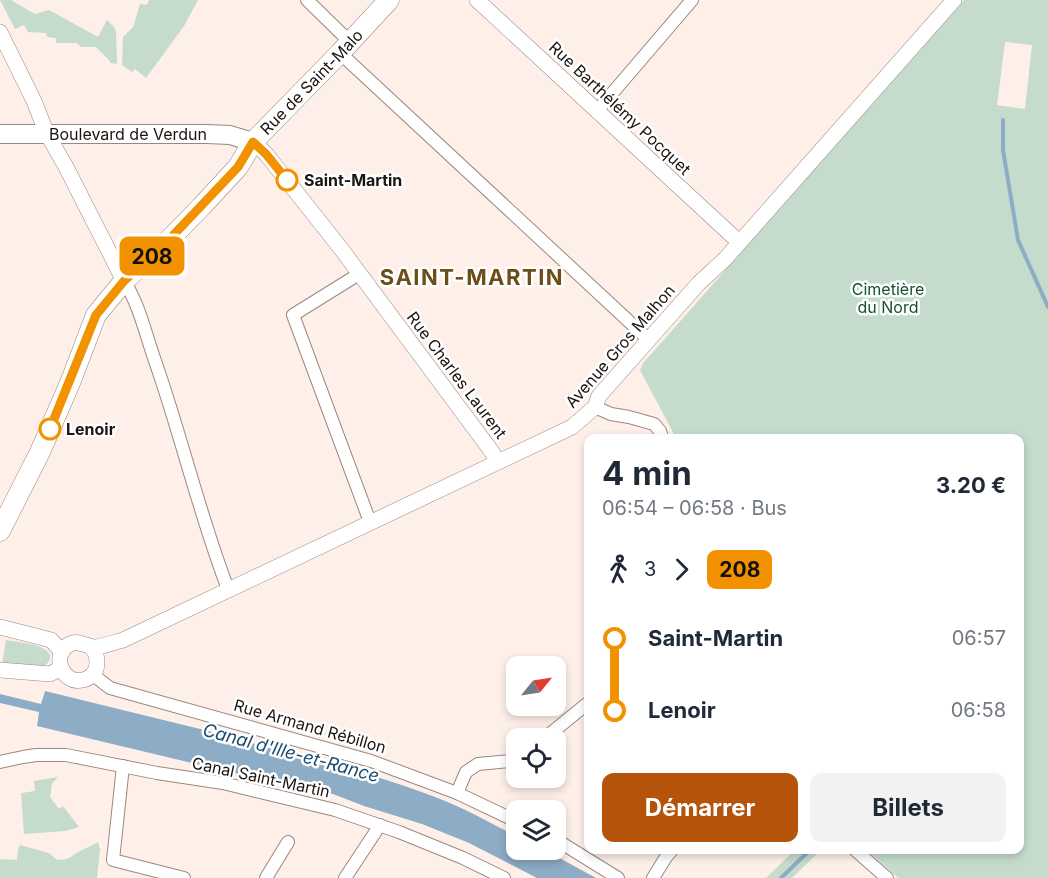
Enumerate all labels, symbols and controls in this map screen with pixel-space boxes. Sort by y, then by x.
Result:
street label: Rue de Saint-Malo [256,25,367,139]
street label: Rue Barthélémy Pocquet [545,37,695,179]
street label: Boulevard de Verdun [49,124,207,144]
marker: Saint-Martin [276,169,298,191]
place label: Saint-Martin [304,170,402,190]
line badge: 208 [118,236,186,276]
text: 208 [131,244,173,269]
district label: SAINT-MARTIN [380,264,564,290]
park label: Cimetière du Nord [852,279,924,317]
street label: Avenue Gros Malhon [561,280,679,412]
street label: Rue Charles Laurent [403,308,511,442]
marker: Lenoir [39,418,61,440]
place label: Lenoir [66,419,116,439]
text: 4 min [602,453,692,493]
text: 3.20 € [936,472,1006,498]
text: 06:54 – 06:58 · Bus [602,496,787,520]
icon: walk [602,553,635,586]
icon: forward [665,553,698,586]
text: 3 [644,557,656,581]
text: 208 [719,557,760,582]
text: Saint-Martin [648,625,783,651]
text: 06:57 [952,626,1006,650]
north arrow [506,656,566,716]
map controls [506,656,566,860]
street label: Rue Armand Rébillon [232,695,388,757]
text: Lenoir [648,697,716,723]
text: 06:58 [951,698,1006,722]
water label: Canal d'Ille-et-Rance [201,719,382,786]
button: locate [506,728,566,788]
street label: Canal Saint-Martin [190,753,332,801]
button: Démarrer [602,773,798,842]
button: Billets [810,773,1006,842]
button: layers [506,800,566,860]

